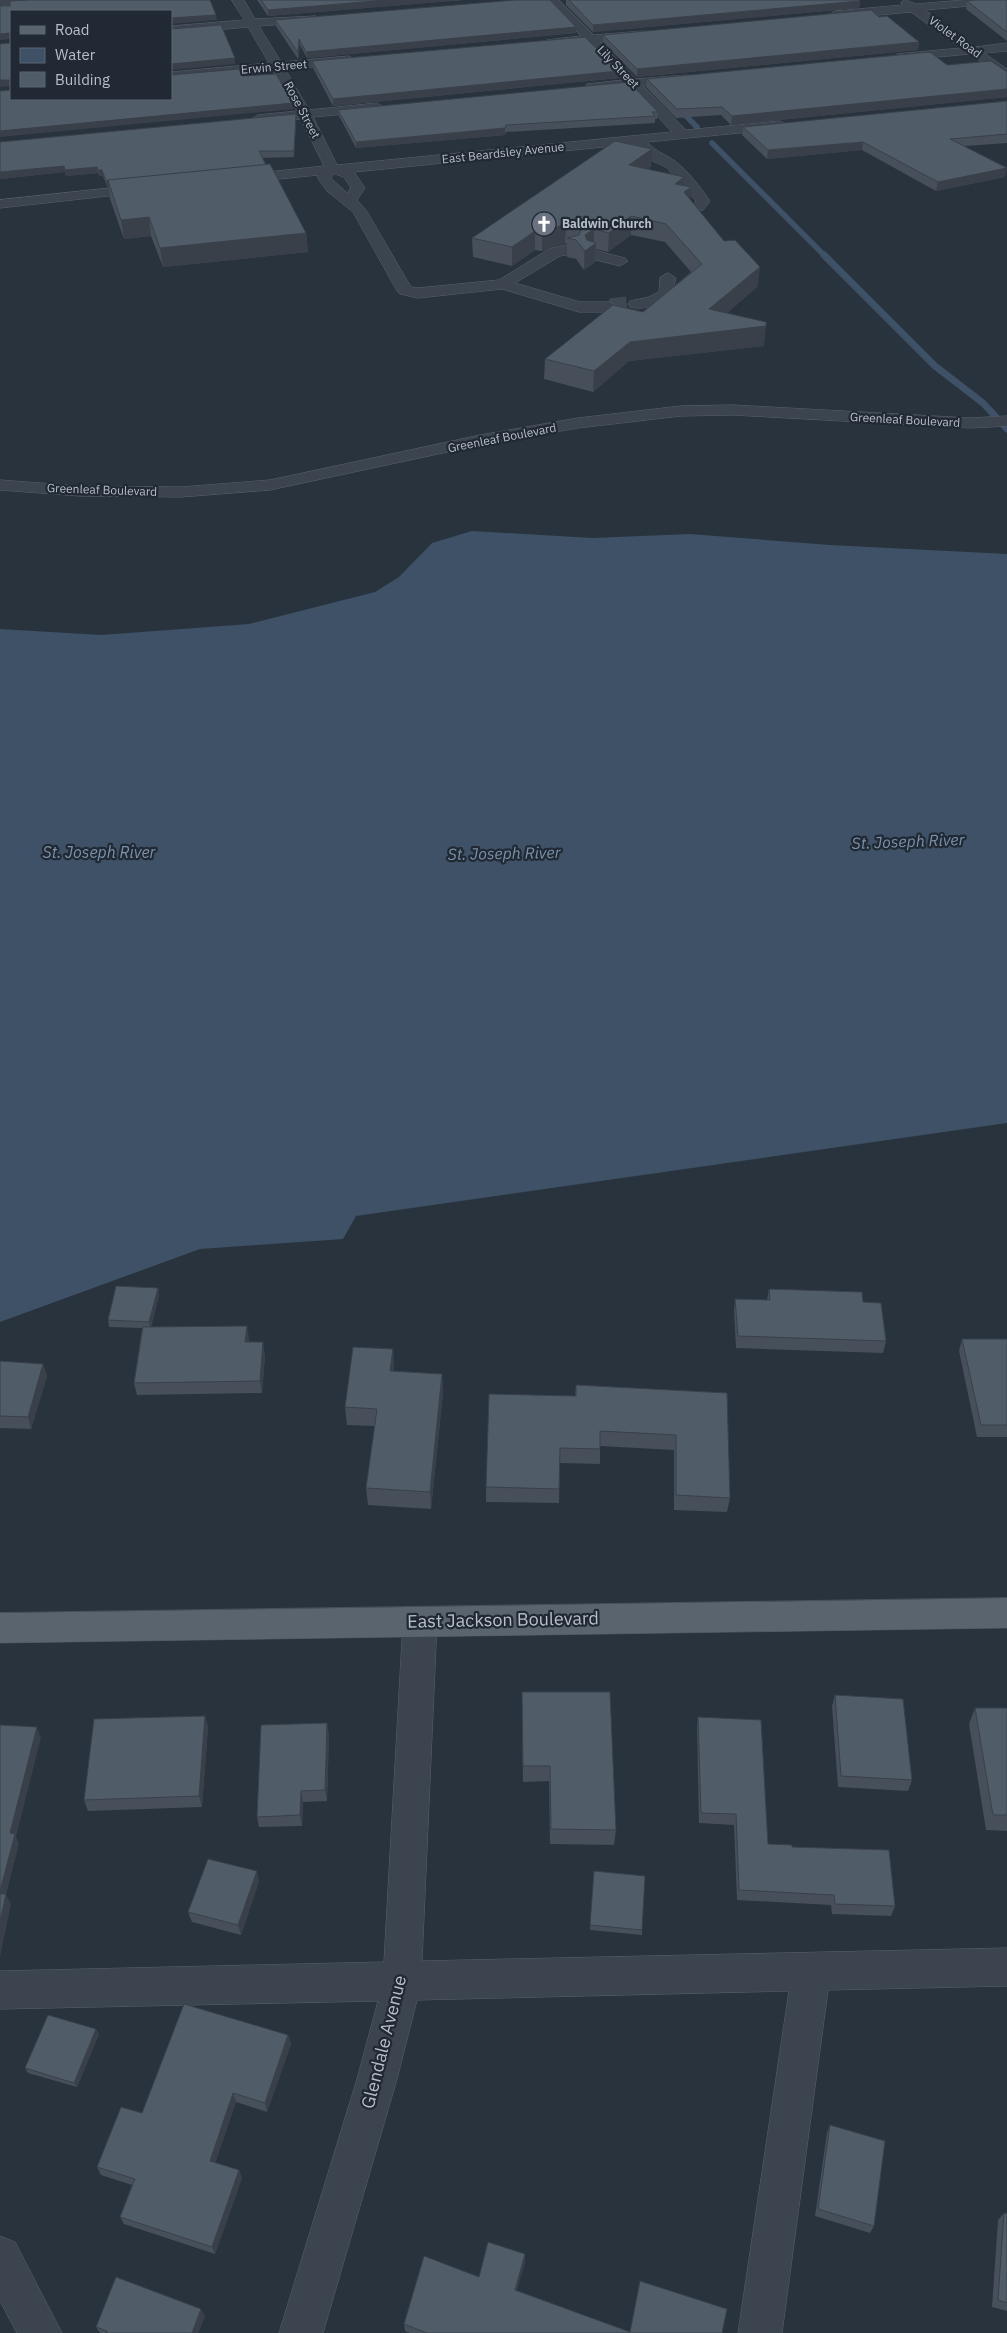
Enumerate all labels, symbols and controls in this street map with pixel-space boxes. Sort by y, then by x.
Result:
legend [10,10,172,100]
street label: Violet Road [926,12,985,61]
text: Road [55,20,90,39]
street label: Lily Street [594,42,642,91]
text: Water [55,45,96,64]
street label: Erwin Street [240,56,308,77]
text: Building [55,70,110,89]
street label: Rose Street [281,79,324,141]
street label: East Beardsley Avenue [441,139,565,166]
church icon: Baldwin Church [531,211,557,237]
place label: Baldwin Church [562,216,652,231]
street label: Greenleaf Boulevard [850,409,960,430]
street label: Greenleaf Boulevard [446,420,557,455]
street label: Greenleaf Boulevard [47,480,157,499]
water label: St. Joseph River [851,829,966,853]
water label: St. Joseph River [43,842,157,862]
water label: St. Joseph River [447,842,562,864]
street label: East Jackson Boulevard [407,1606,599,1633]
street label: Glendale Avenue [356,1973,411,2111]

